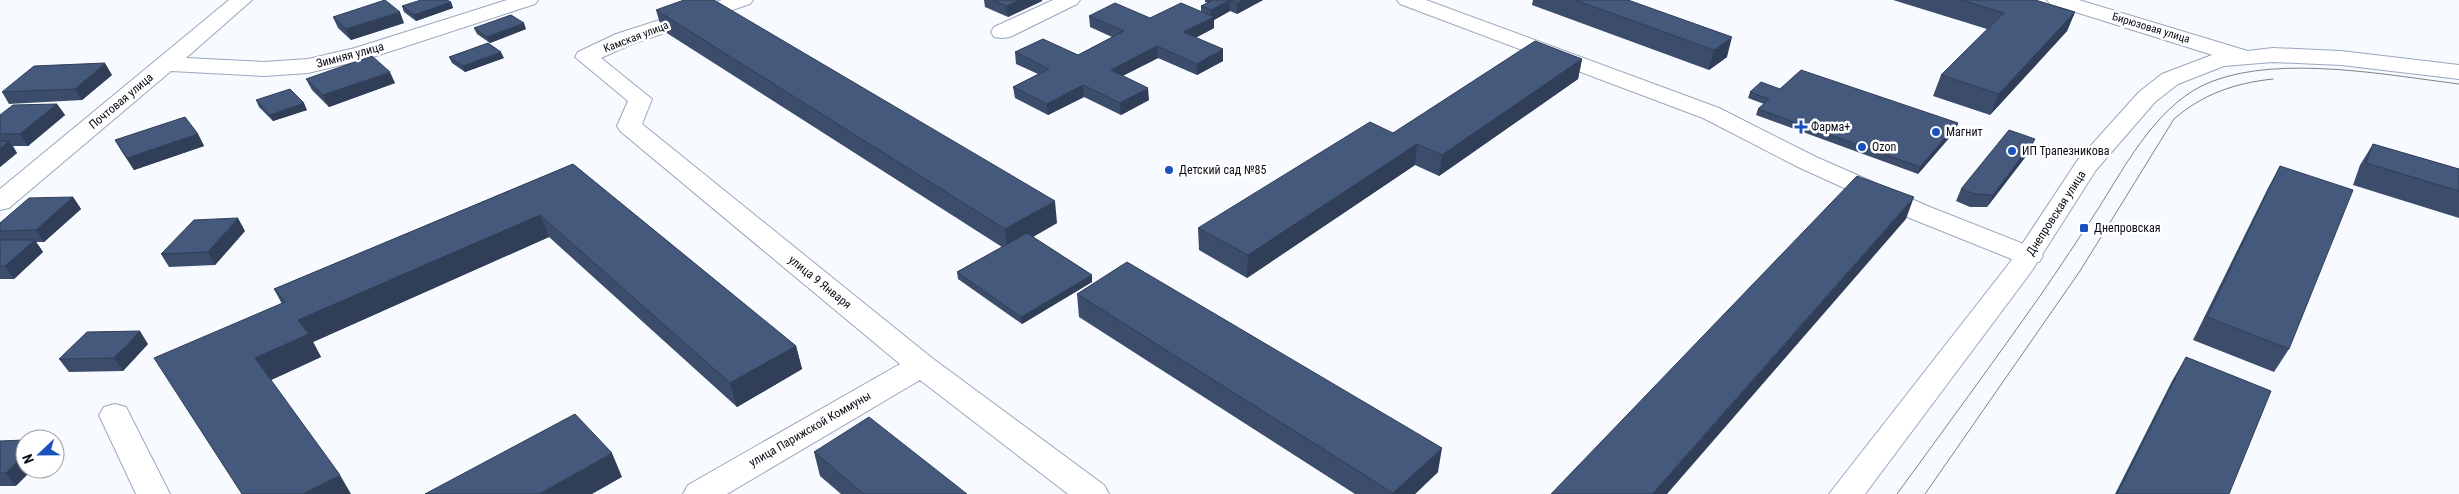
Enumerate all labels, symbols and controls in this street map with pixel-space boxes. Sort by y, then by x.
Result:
street label: Бирюзовая улица [2111,10,2191,46]
street label: Камская улица [602,19,670,55]
street label: Зимняя улица [315,39,386,71]
street label: Почтовая улица [86,70,156,132]
place label: Фарма+ [1811,120,1850,134]
marker: Фарма+ [1795,121,1807,133]
place label: Магнит [1946,125,1983,139]
marker: Магнит [1930,126,1942,138]
place label: Ozon [1872,140,1896,154]
marker: Ozon [1856,141,1868,153]
place label: ИП Трапезникова [2022,144,2110,158]
marker: ИП Трапезникова [2006,145,2018,157]
place label: Детский сад №85 [1179,163,1266,177]
marker: Детский сад №85 [1163,164,1175,176]
street label: Днепровская улица [2023,168,2089,258]
place label: Днепровская [2094,221,2161,235]
marker: Днепровская [2078,222,2090,234]
street label: улица 9 Января [786,252,854,312]
street label: улица Парижской Коммуны [747,388,873,470]
north arrow [15,429,65,479]
text: N [19,452,37,466]

